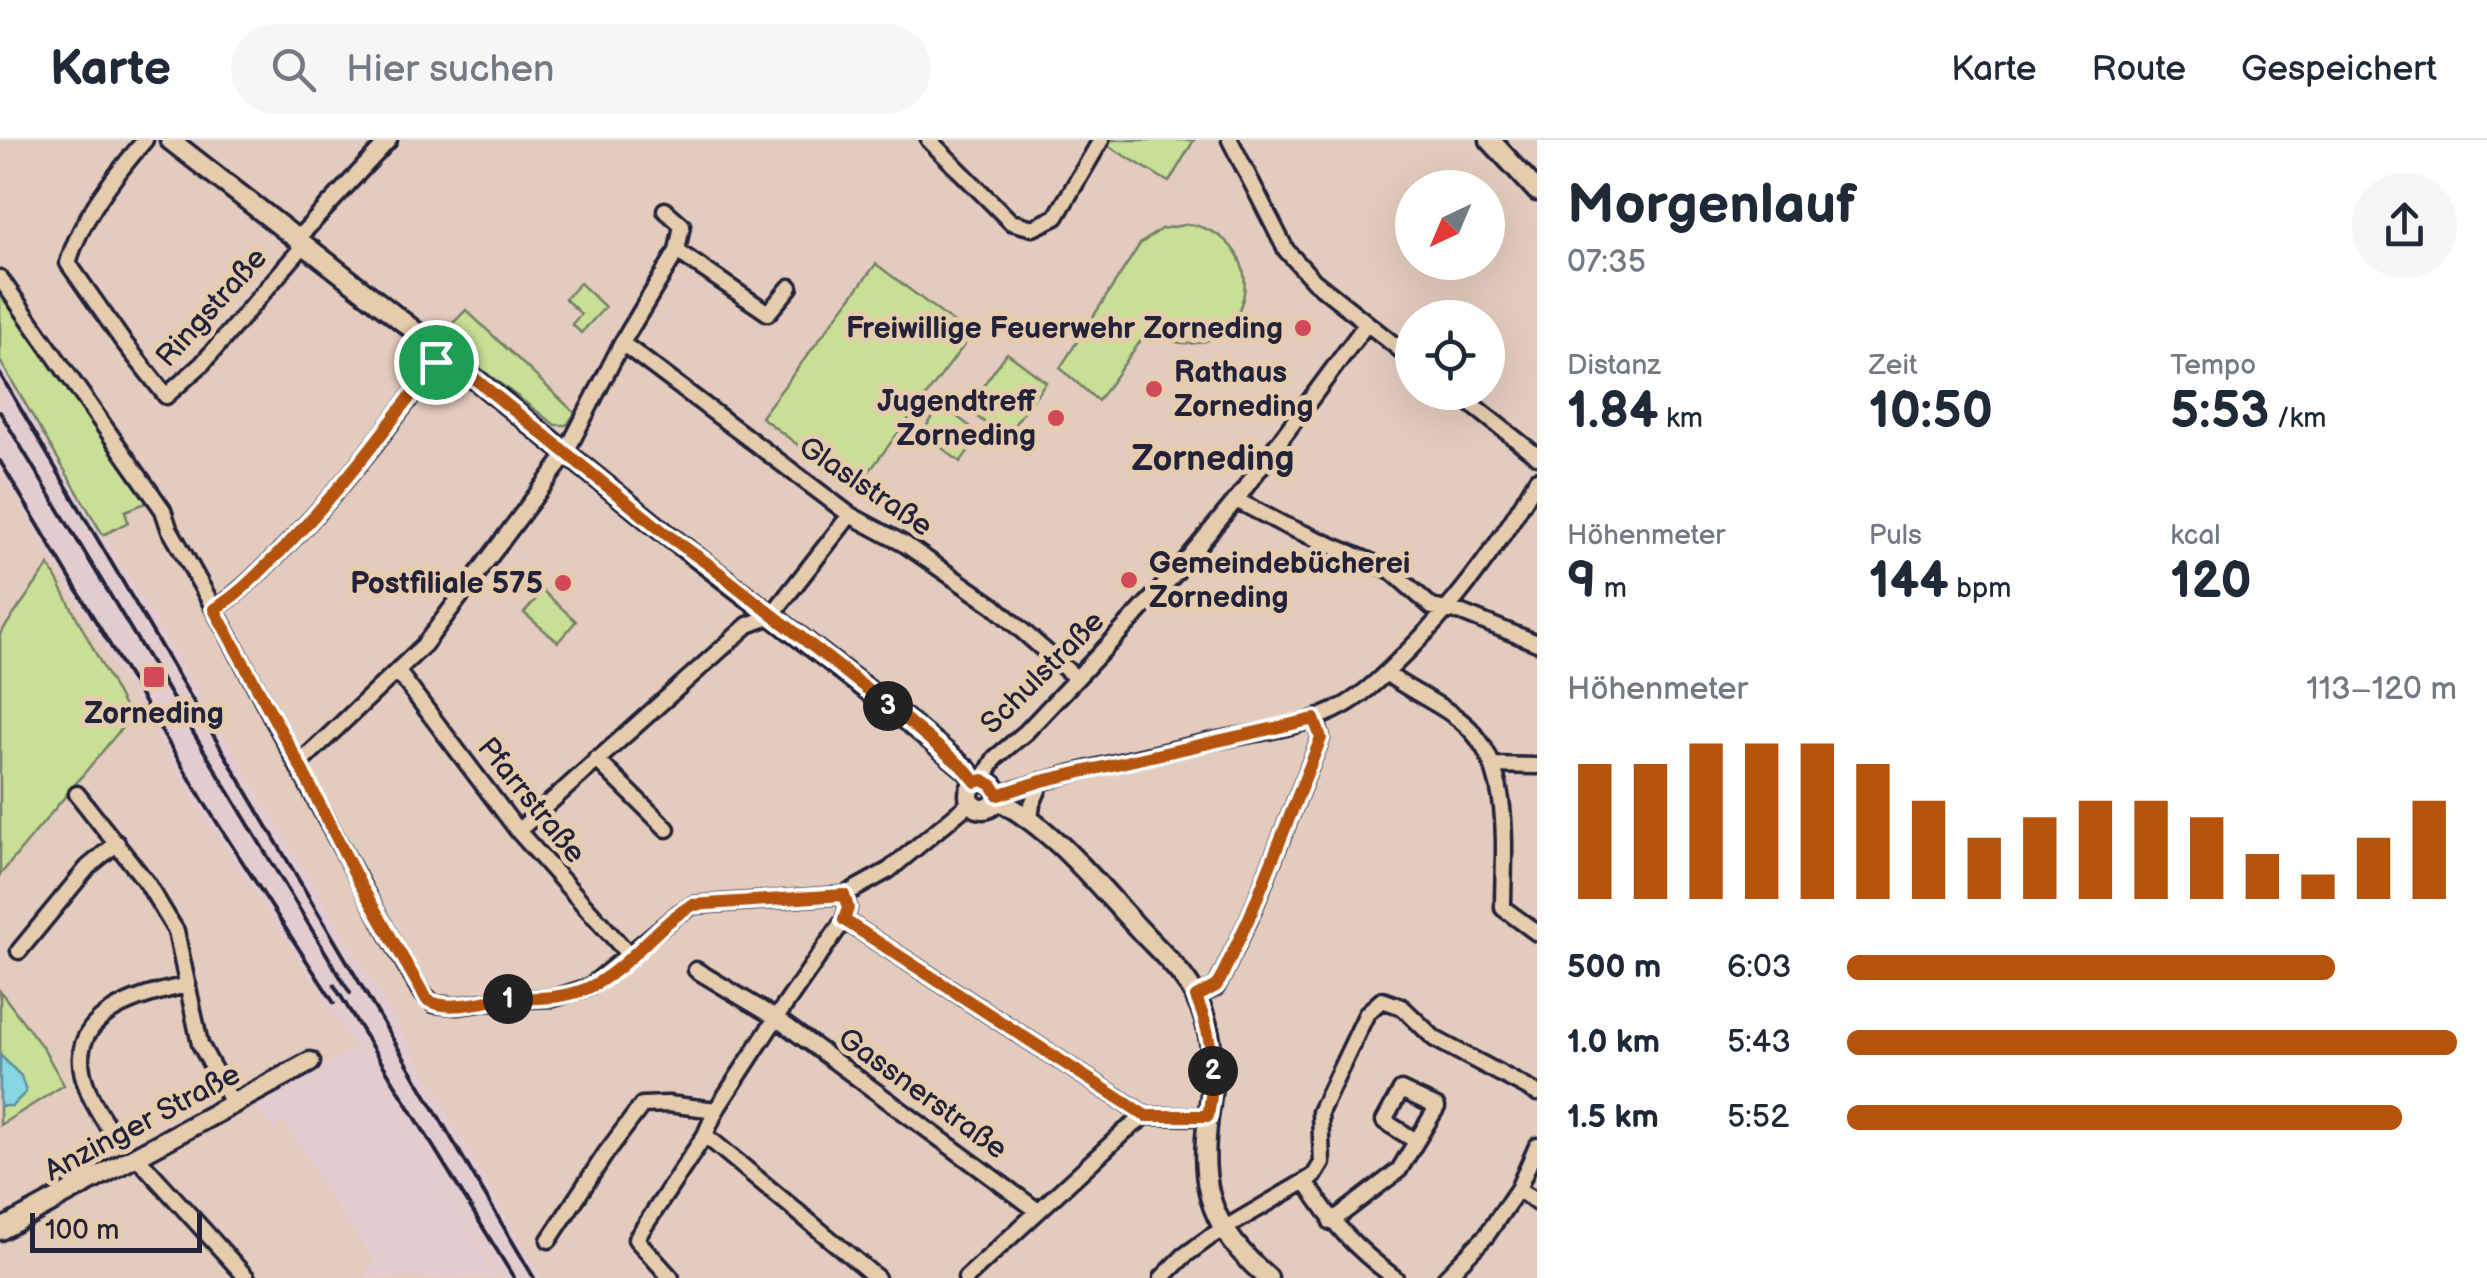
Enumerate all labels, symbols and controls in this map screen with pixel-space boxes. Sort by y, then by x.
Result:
search box [231,24,931,114]
text: Karte [50,41,171,98]
icon: search [266,42,321,97]
text: Hier suchen [346,47,554,92]
text: Karte [1951,48,2037,91]
text: Route [2092,48,2186,91]
text: Gespeichert [2241,48,2437,91]
north arrow [1395,170,1505,280]
map controls [1395,170,1505,410]
text: Morgenlauf [1567,172,1857,239]
button: share [2352,173,2457,278]
street label: Ringstraße [149,240,275,375]
text: 07:35 [1567,243,1646,282]
button: locate [1395,300,1505,410]
place label: Freiwillige Feuerwehr Zorneding [846,311,1283,347]
marker: Freiwillige Feuerwehr Zorneding [1292,317,1314,339]
pin [394,320,479,405]
icon: arrive [409,335,464,390]
text: Distanz [1567,349,1661,382]
text: Zeit [1869,349,1918,382]
text: Tempo [2170,349,2256,382]
place label: Rathaus Zorneding [1174,355,1314,425]
marker: Rathaus Zorneding [1143,378,1165,400]
text: 1.84 [1567,382,1659,442]
text: 10:50 [1869,382,1993,442]
text: 5:53 [2170,382,2269,442]
place label: Jugendtreff Zorneding [877,384,1036,454]
text: km [1659,402,1703,435]
text: /km [2269,402,2326,435]
marker: Jugendtreff Zorneding [1045,407,1067,429]
street label: Glaslstraße [792,429,939,545]
district label: Zorneding [1132,438,1294,481]
text: Höhenmeter [1567,519,1725,552]
text: Puls [1869,519,1922,552]
text: kcal [2170,519,2221,552]
place label: Gemeindebücherei Zorneding [1149,546,1410,616]
text: 9 [1567,552,1596,612]
text: 144 [1869,552,1949,612]
text: 120 [2170,552,2252,612]
place label: Postfiliale 575 [350,566,543,602]
marker: Gemeindebücherei Zorneding [1118,569,1140,591]
marker: Postfiliale 575 [552,572,574,594]
text: m [1596,572,1627,605]
text: bpm [1949,572,2011,605]
street label: Schulstraße [973,603,1112,742]
marker: Zorneding [141,664,167,690]
text: Höhenmeter [1567,670,1748,709]
text: 113–120 m [2306,670,2457,709]
pin: 3 [863,681,913,731]
text: 3 [880,689,896,722]
place label: Zorneding [84,696,224,732]
street label: Pfarrstraße [470,730,593,871]
text: 500 m [1567,948,1661,987]
text: 6:03 [1727,948,1792,987]
pin: 1 [483,974,533,1024]
text: 1 [502,982,514,1015]
street label: Gassnerstraße [831,1020,1014,1167]
text: 1.0 km [1567,1023,1660,1062]
text: 5:43 [1727,1023,1791,1062]
pin: 2 [1188,1046,1238,1096]
text: 2 [1205,1054,1221,1087]
street label: Anzinger Straße [39,1056,246,1190]
text: 1.5 km [1567,1098,1659,1137]
text: 5:52 [1727,1098,1789,1137]
scale bar [30,1208,202,1252]
text: 100 m [45,1214,119,1247]

